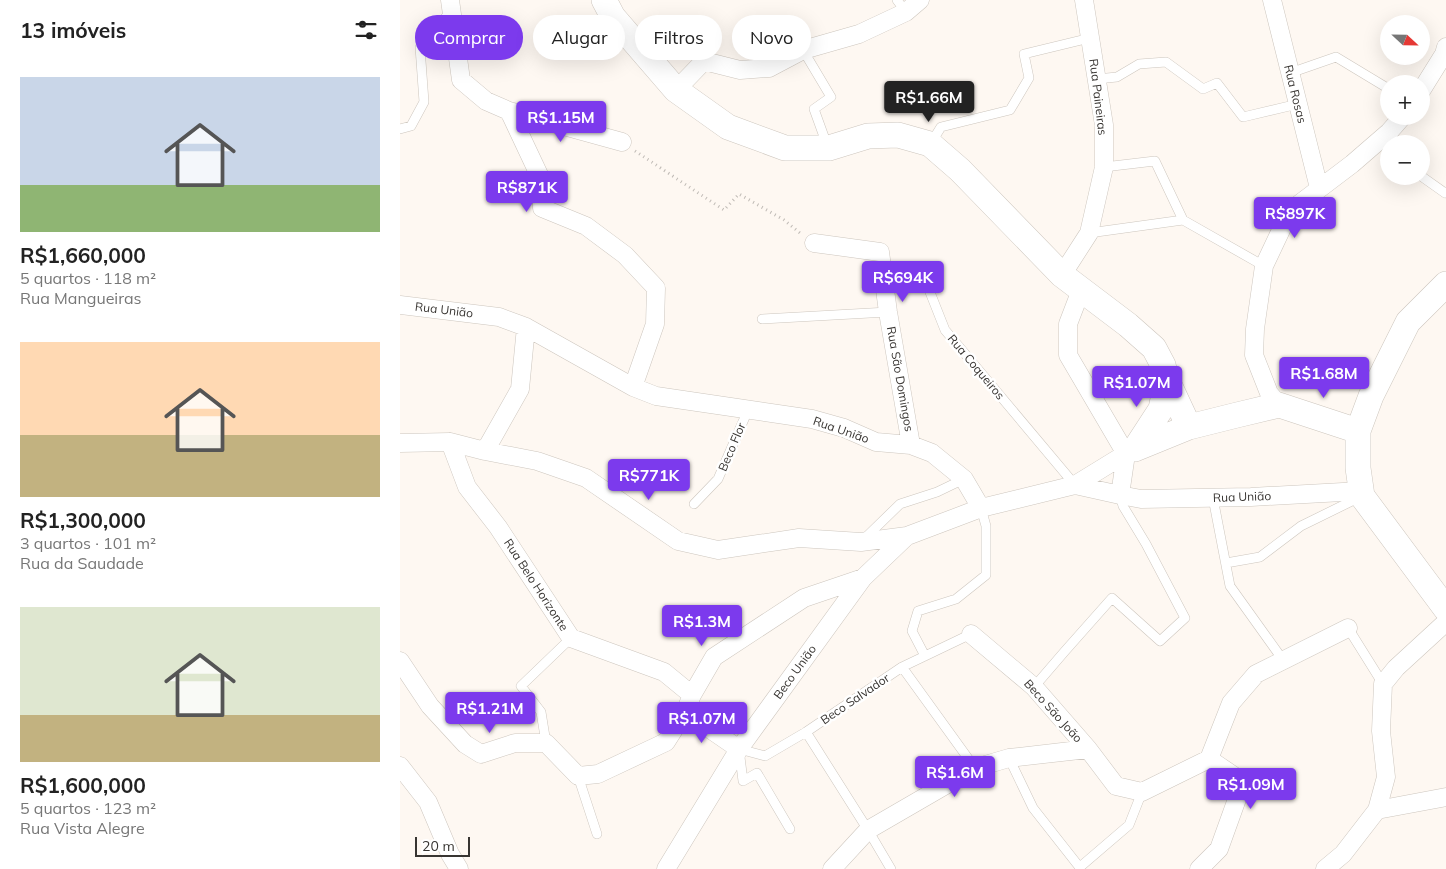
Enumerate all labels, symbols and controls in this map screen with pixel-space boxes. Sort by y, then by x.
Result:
chip: Comprar [415,15,523,60]
chip: Alugar [533,15,625,60]
chip: Filtros [635,15,722,60]
chip: Novo [732,15,811,60]
north arrow [1380,15,1430,65]
map controls [1380,15,1430,185]
icon: filters [352,16,380,44]
text: 13 imóveis [20,17,126,43]
street label: Rua Paineiras [1086,58,1111,136]
street label: Rua Rosas [1281,63,1310,125]
button: + [1380,75,1430,125]
pin: R$1.66M [883,80,975,123]
text: R$1.66M [895,87,963,107]
pin: R$1.15M [515,100,607,143]
text: R$1.15M [527,107,595,127]
icon: home [155,110,245,200]
button: − [1380,135,1430,185]
pin: R$871K [486,170,568,213]
text: R$871K [497,177,557,197]
pin: R$897K [1254,196,1336,239]
text: R$897K [1265,203,1325,223]
text: R$1,660,000 [20,242,146,268]
pin: R$694K [862,260,944,303]
text: R$694K [873,267,933,287]
text: 5 quartos · 118 m² [20,268,156,288]
text: Rua Mangueiras [20,288,141,308]
street label: Rua União [414,299,474,321]
street label: Rua São Domingos [884,325,917,433]
street label: Rua Coqueiros [945,331,1008,402]
pin: R$1.68M [1278,356,1370,399]
text: R$1.68M [1290,363,1358,383]
pin: R$1.07M [1091,366,1183,408]
text: R$1.07M [1103,372,1171,392]
icon: home [155,375,245,465]
street label: Rua União [811,413,871,446]
street label: Beco Flor [715,420,749,473]
pin: R$771K [608,458,690,501]
text: R$771K [619,465,679,485]
street label: Rua União [1213,488,1272,505]
text: R$1,300,000 [20,507,146,533]
text: 3 quartos · 101 m² [20,533,156,553]
street label: Rua Belo Horizonte [501,536,572,634]
text: Rua da Saudade [20,553,144,573]
pin: R$1.3M [661,604,743,647]
text: R$1.3M [673,611,731,631]
icon: home [155,640,245,730]
street label: Beco União [770,642,819,702]
street label: Beco Salvador [817,670,893,727]
street label: Beco São João [1021,676,1086,746]
pin: R$1.21M [444,692,536,734]
text: R$1.21M [456,698,524,718]
pin: R$1.07M [656,702,748,744]
text: R$1.07M [668,708,736,728]
pin: R$1.6M [914,756,996,798]
text: R$1.6M [926,762,984,782]
pin: R$1.09M [1205,768,1297,810]
text: R$1,600,000 [20,772,146,798]
text: R$1.09M [1217,774,1285,794]
text: 5 quartos · 123 m² [20,798,156,818]
text: Rua Vista Alegre [20,818,145,838]
scale bar [415,834,470,857]
text: 20 m [422,837,455,855]

